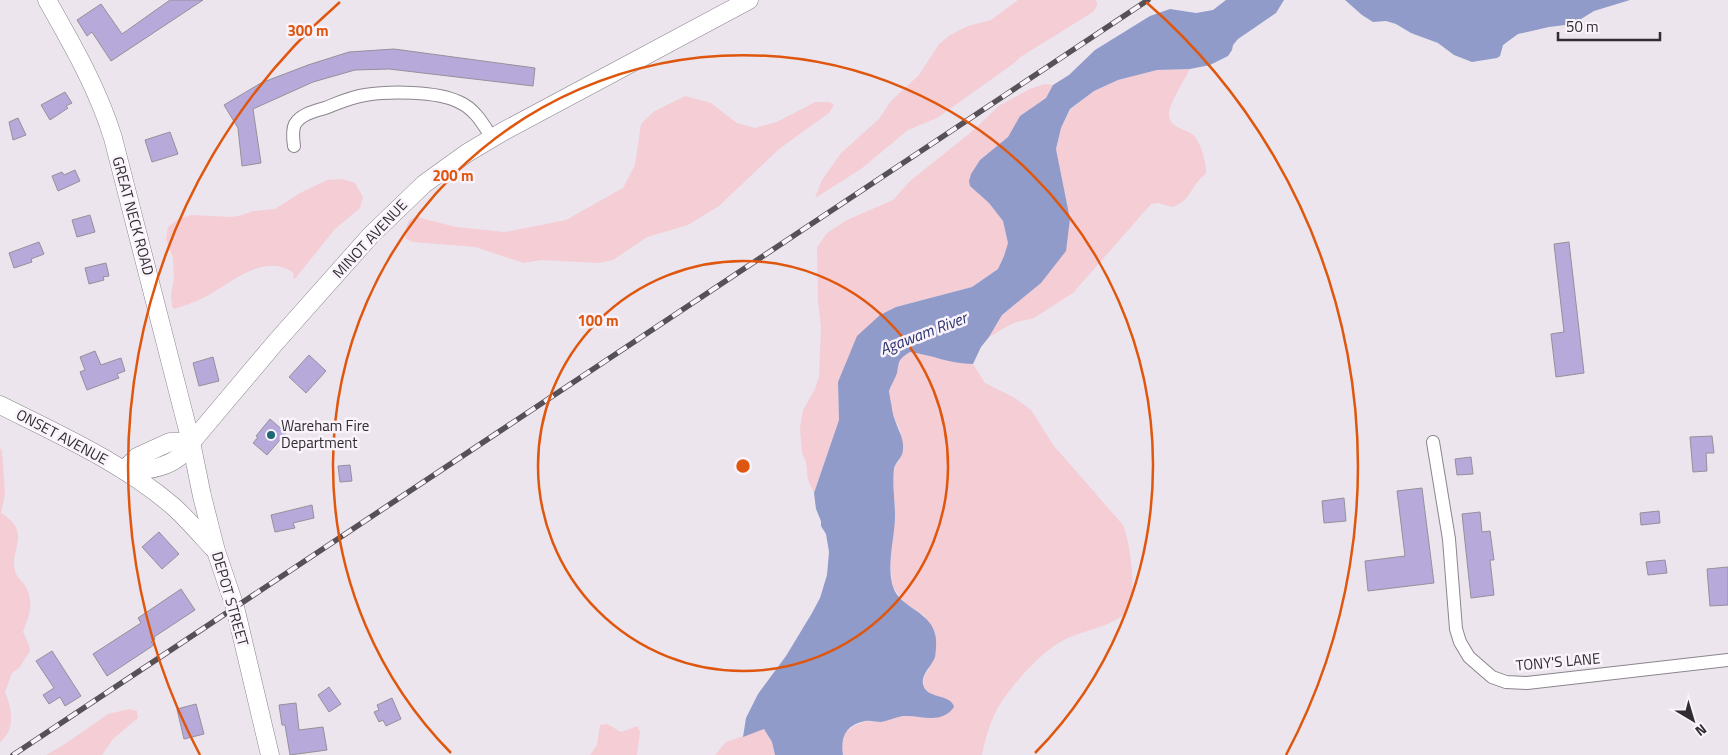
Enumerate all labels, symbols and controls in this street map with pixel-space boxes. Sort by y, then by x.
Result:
scale bar [1558,10,1660,42]
text: 50 m [1566,15,1599,38]
text: 300 m [287,19,329,42]
street label: GREAT NECK ROAD [107,154,160,278]
text: 200 m [432,164,474,187]
street label: MINOT AVENUE [327,194,412,283]
water label: Agawam River [876,305,972,361]
text: 100 m [577,309,619,332]
street label: ONSET AVENUE [12,403,112,470]
place label: Wareham Fire Department [281,414,369,454]
marker: Wareham Fire Department [265,429,277,441]
centre of rings [734,457,752,475]
street label: DEPOT STREET [206,549,255,649]
street label: TONY'S LANE [1515,646,1601,677]
north arrow [1668,695,1718,745]
text: N [1691,719,1712,742]

